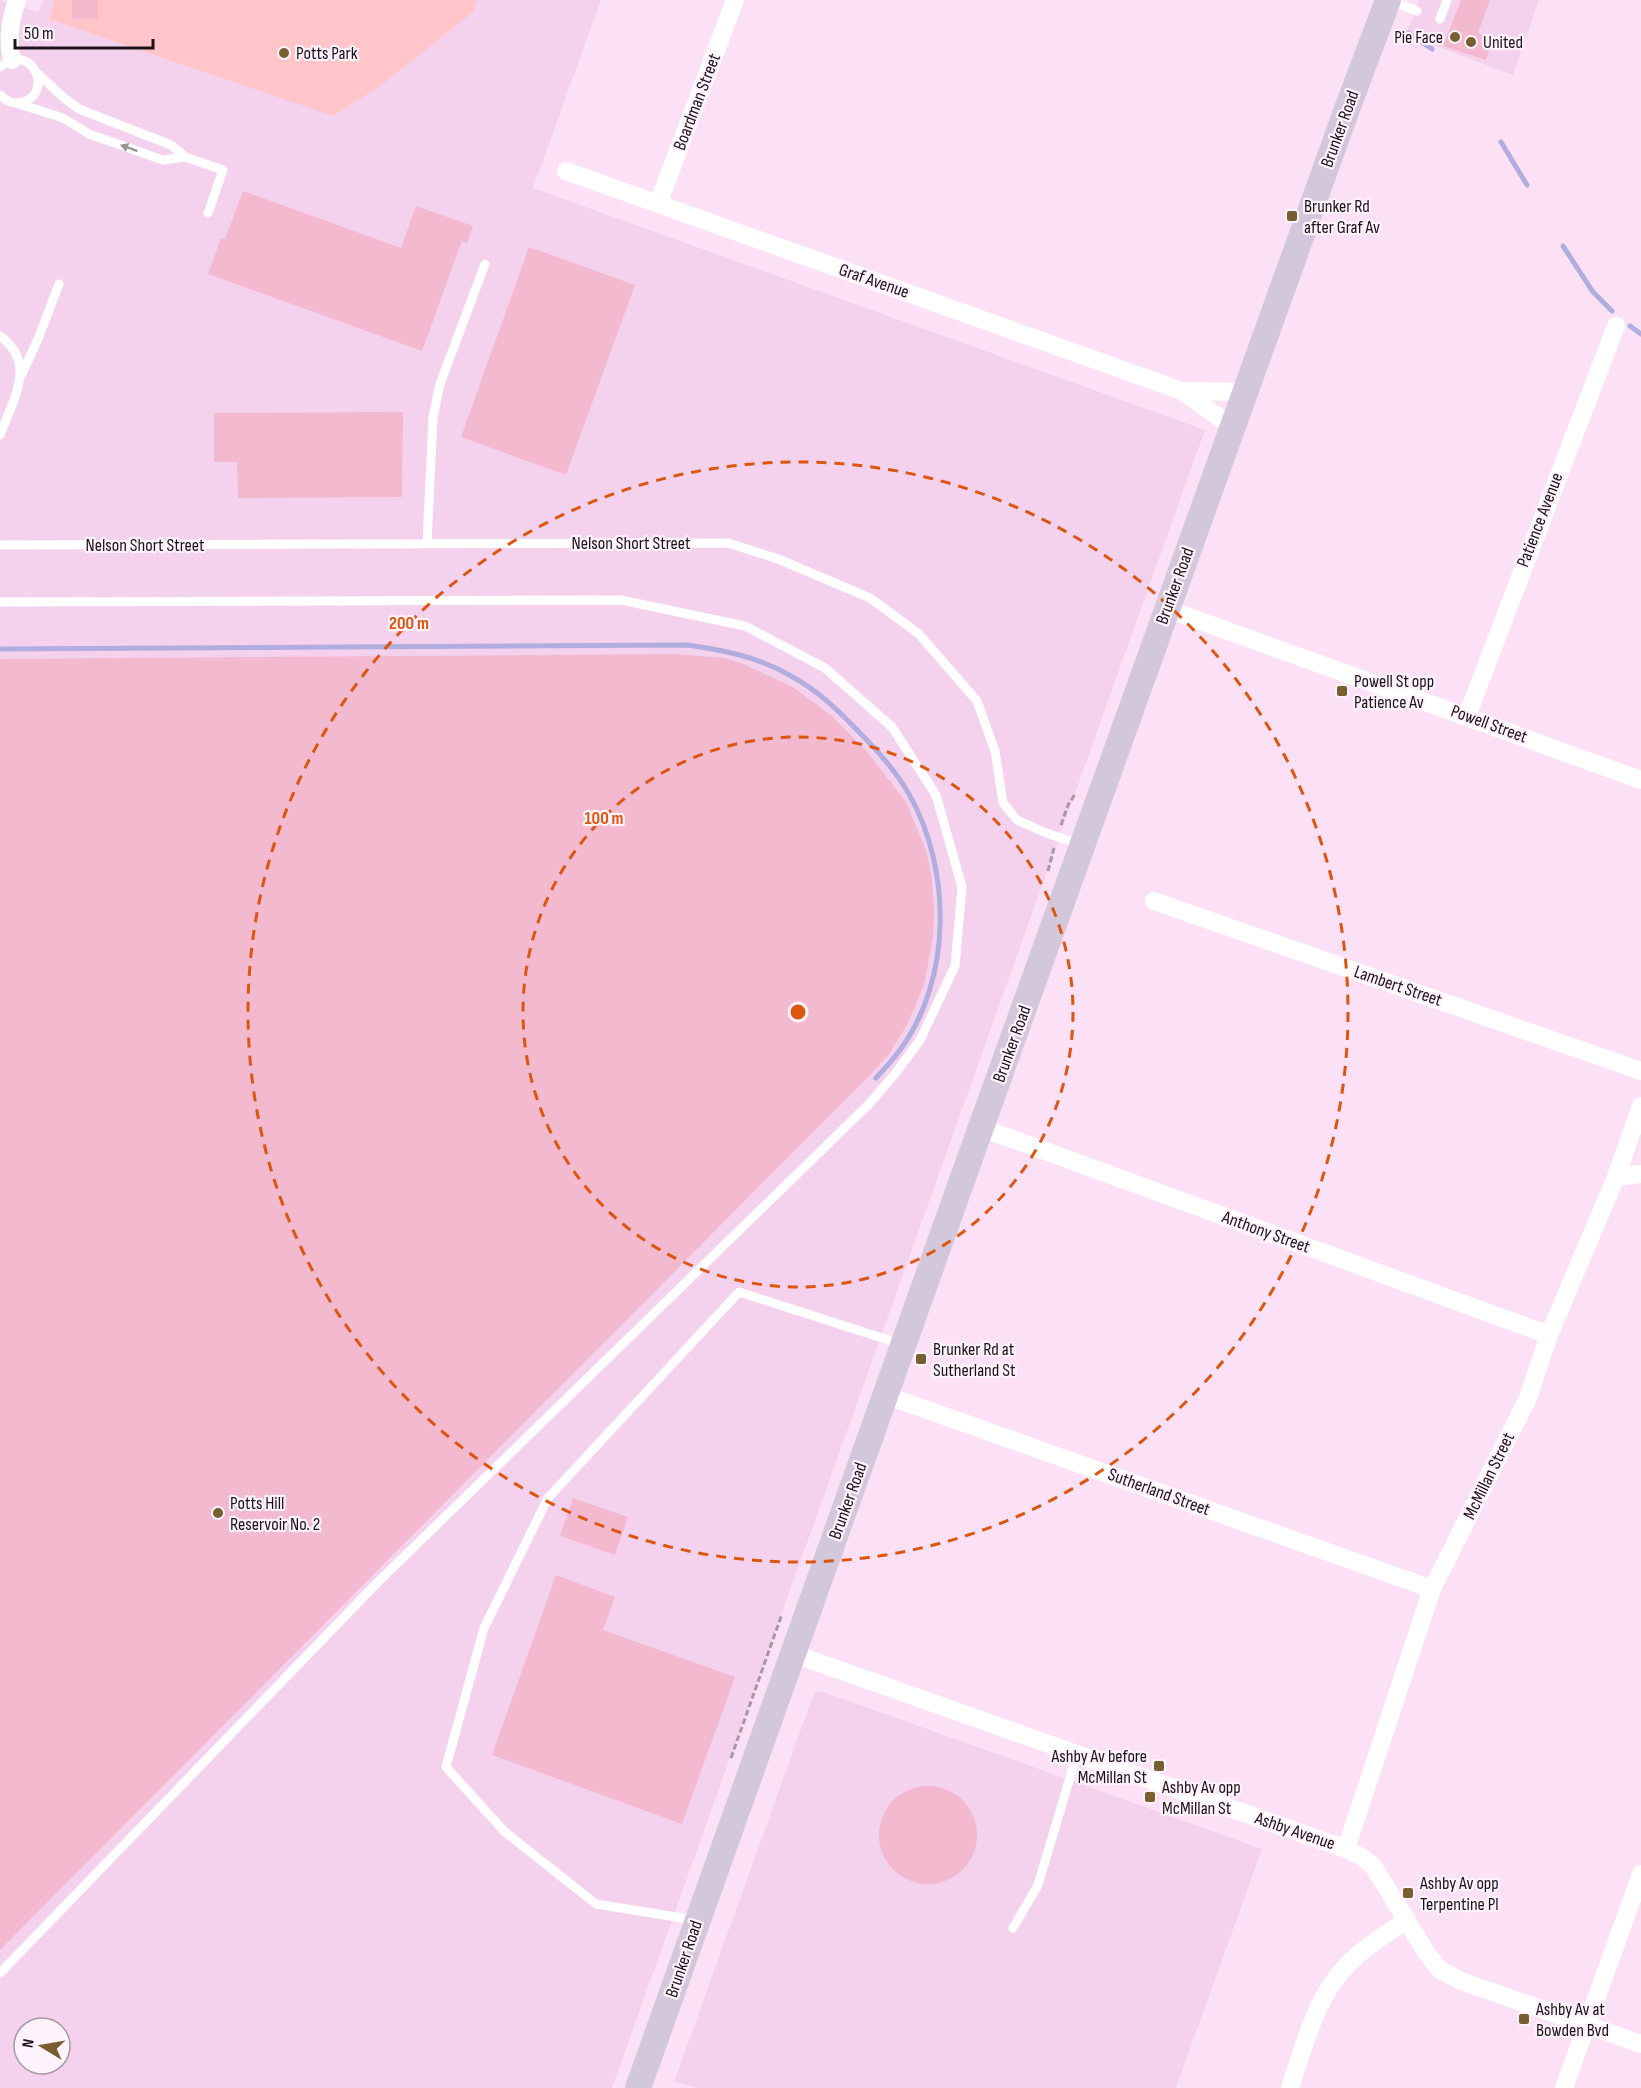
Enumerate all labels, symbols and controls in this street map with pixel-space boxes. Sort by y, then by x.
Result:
scale bar [15,12,153,50]
text: 50 m [24,23,54,44]
place label: Pie Face [1394,27,1443,48]
marker: Pie Face [1448,30,1462,44]
place label: United [1483,32,1523,53]
marker: United [1464,35,1478,49]
place label: Potts Park [296,43,358,64]
marker: Potts Park [277,46,291,60]
street label: Boardman Street [669,50,725,153]
street label: Brunker Road [1316,88,1364,170]
one-way arrow [120,143,138,153]
place label: Brunker Rd after Graf Av [1304,196,1380,238]
marker: Brunker Rd after Graf Av [1285,209,1299,223]
street label: Graf Avenue [836,259,912,303]
street label: Patience Avenue [1512,470,1568,570]
street label: Nelson Short Street [572,533,691,554]
street label: Nelson Short Street [86,535,205,556]
street label: Brunker Road [1151,545,1199,627]
text: 200 m [389,613,429,634]
place label: Powell St opp Patience Av [1354,671,1434,713]
marker: Powell St opp Patience Av [1335,684,1349,698]
street label: Powell Street [1448,700,1531,748]
text: 100 m [585,808,624,829]
street label: Lambert Street [1351,961,1445,1011]
centre of rings [788,1002,808,1022]
street label: Brunker Road [988,1003,1036,1085]
street label: Anthony Street [1218,1206,1313,1258]
place label: Brunker Rd at Sutherland St [933,1339,1016,1381]
marker: Brunker Rd at Sutherland St [914,1352,928,1366]
street label: McMillan Street [1459,1429,1519,1523]
street label: Brunker Road [824,1460,872,1542]
street label: Sutherland Street [1105,1464,1213,1520]
place label: Potts Hill Reservoir No. 2 [230,1493,320,1535]
marker: Potts Hill Reservoir No. 2 [211,1506,225,1520]
place label: Ashby Av before McMillan St [1051,1746,1147,1788]
marker: Ashby Av before McMillan St [1152,1759,1166,1773]
place label: Ashby Av opp McMillan St [1161,1777,1241,1819]
marker: Ashby Av opp McMillan St [1143,1790,1157,1804]
street label: Ashby Avenue [1251,1807,1338,1854]
place label: Ashby Av opp Terpentine Pl [1419,1873,1499,1915]
marker: Ashby Av opp Terpentine Pl [1401,1886,1415,1900]
street label: Brunker Road [661,1918,707,2000]
place label: Ashby Av at Bowden Bvd [1535,1999,1609,2041]
marker: Ashby Av at Bowden Bvd [1517,2012,1531,2026]
north arrow [12,2016,72,2076]
text: N [19,2037,39,2049]

